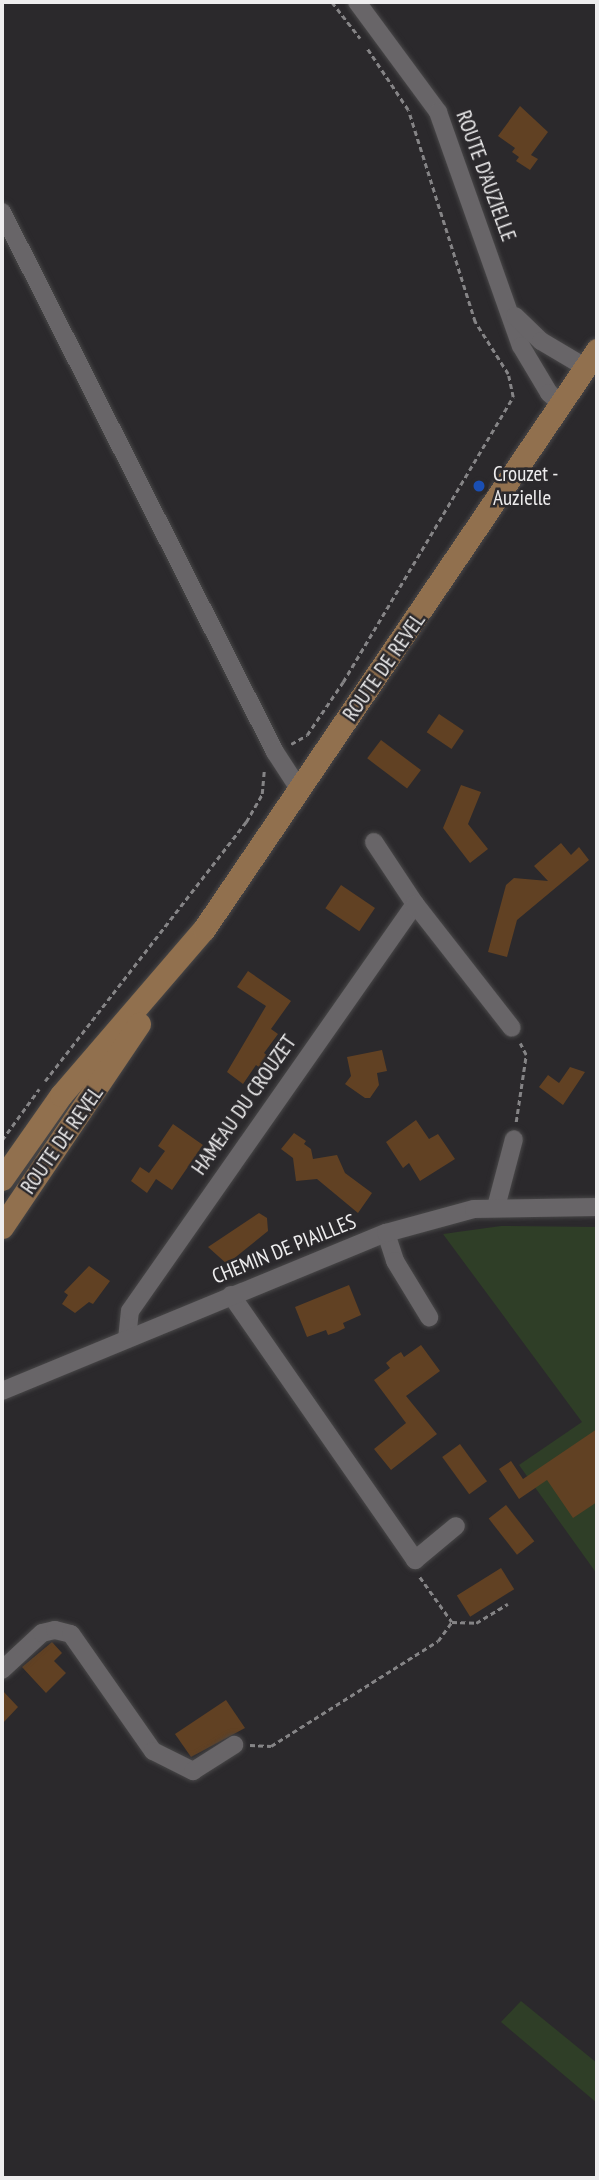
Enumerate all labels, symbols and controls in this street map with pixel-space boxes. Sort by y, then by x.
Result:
street label: ROUTE D'AUZIELLE [451,107,521,245]
place label: Crouzet - Auzielle [493,461,559,511]
marker: Crouzet - Auzielle [471,478,487,494]
street label: ROUTE DE REVEL [338,608,430,726]
street label: HAMEAU DU CROUZET [186,1030,302,1180]
street label: ROUTE DE REVEL [16,1081,108,1199]
street label: CHEMIN DE PIAILLES [208,1209,360,1289]

